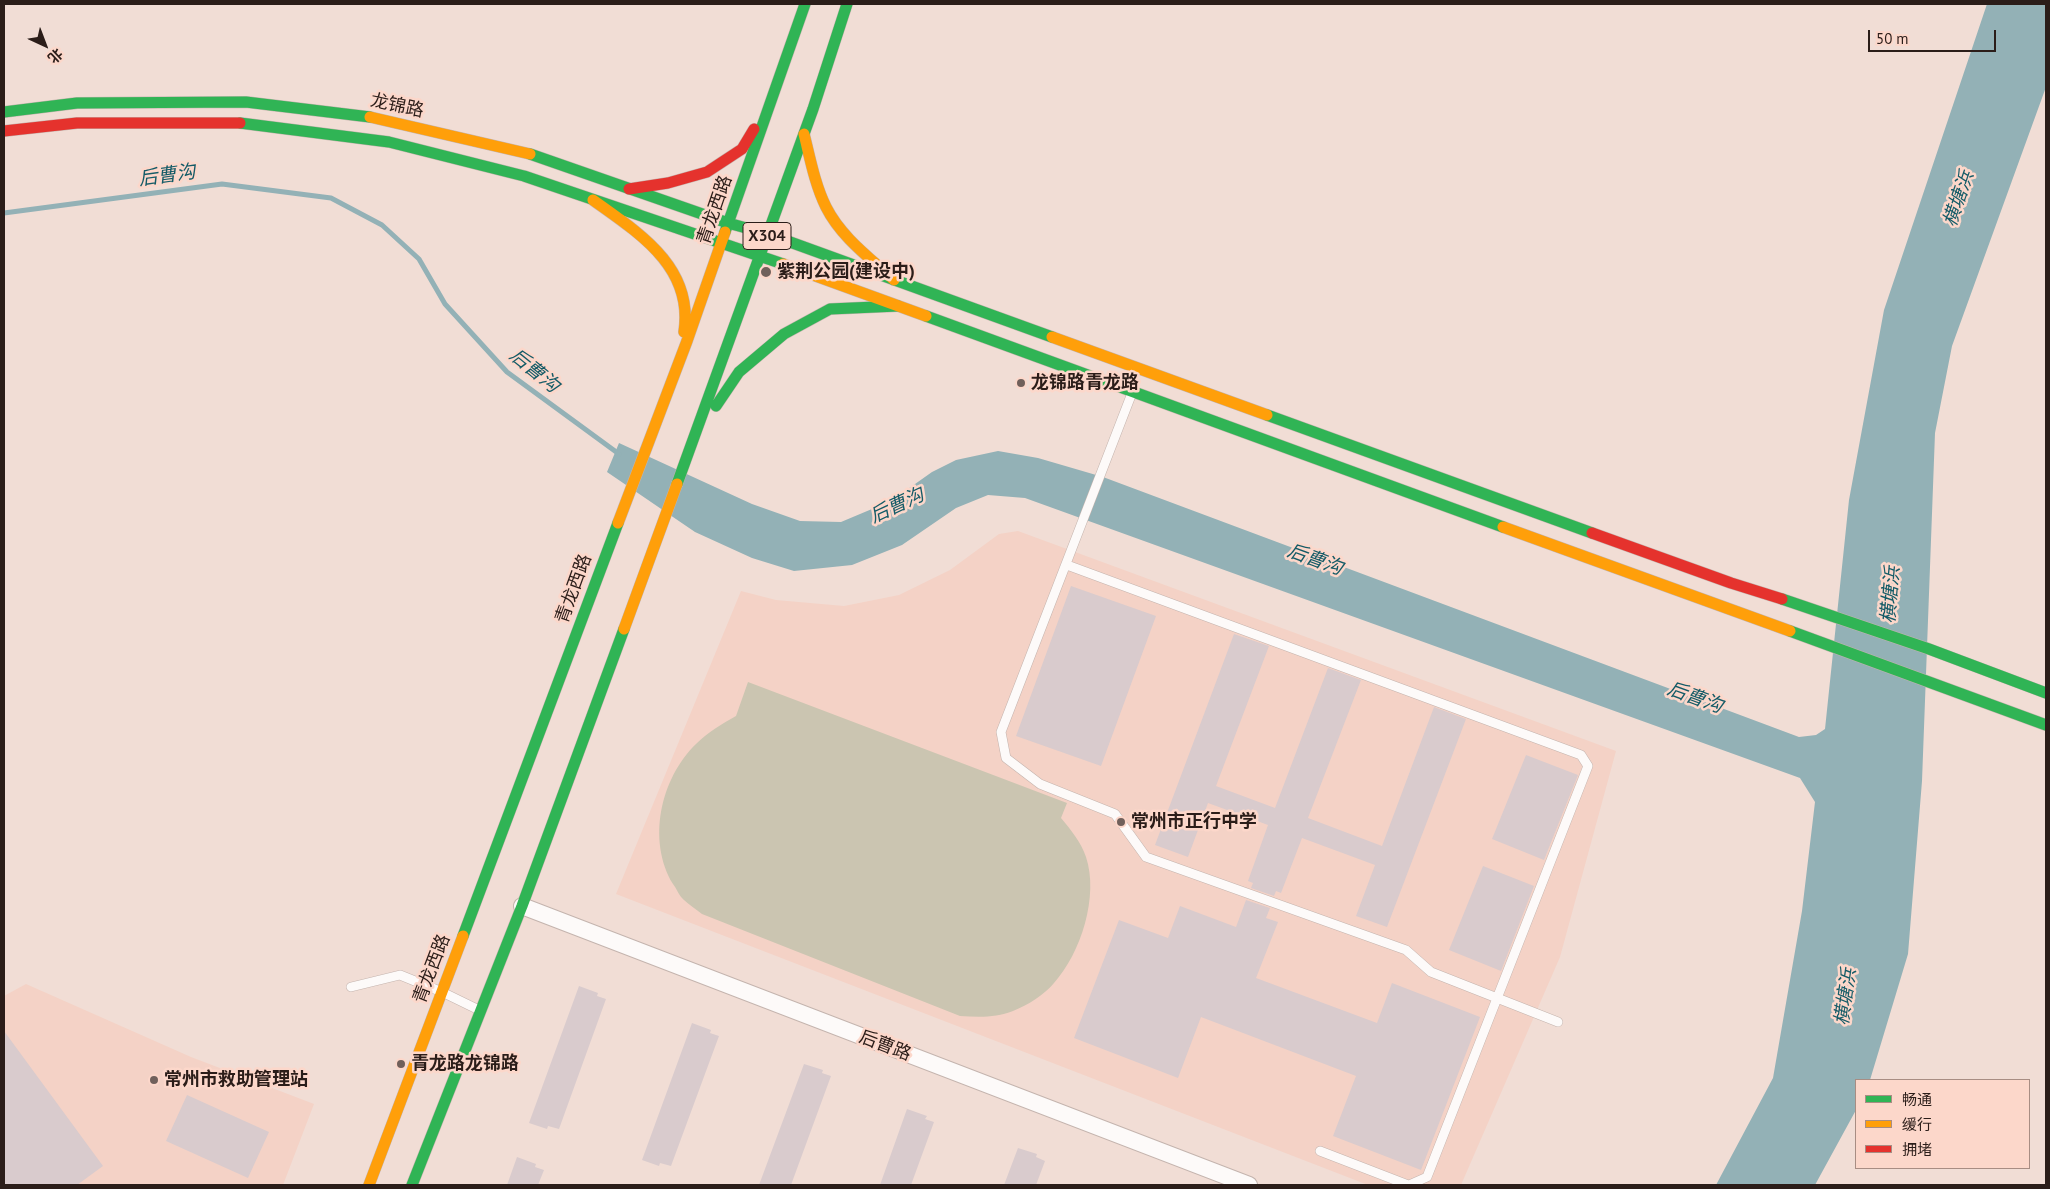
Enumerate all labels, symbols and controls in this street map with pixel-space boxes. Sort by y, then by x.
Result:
north arrow [20,20,70,70]
scale bar [1870,20,1998,52]
text: 50 m [1876,29,1909,48]
text: 北 [44,45,66,67]
street label: 龙锦路 [368,90,426,122]
water label: 后曹沟 [137,161,197,191]
water label: 横塘浜 [1939,168,1979,230]
street label: 青龙西路 [693,172,737,248]
road number: X304 [743,222,791,250]
place label: 紫荆公园(建设中) [777,261,915,283]
marker: 紫荆公园(建设中) [759,265,773,279]
water label: 后曹沟 [505,344,563,398]
place label: 龙锦路青龙路 [1031,372,1139,394]
marker: 龙锦路青龙路 [1015,377,1027,389]
water label: 后曹沟 [866,484,928,528]
water label: 后曹沟 [1284,540,1346,580]
street label: 青龙西路 [552,551,596,627]
water label: 横塘浜 [1877,566,1905,624]
water label: 后曹沟 [1664,678,1726,718]
place label: 常州市正行中学 [1131,811,1257,833]
marker: 常州市正行中学 [1115,816,1127,828]
street label: 青龙西路 [409,932,455,1006]
water label: 横塘浜 [1831,967,1861,1027]
street label: 后曹路 [856,1026,914,1066]
place label: 青龙路龙锦路 [411,1053,519,1075]
marker: 青龙路龙锦路 [395,1058,407,1070]
place label: 常州市救助管理站 [164,1069,308,1091]
marker: 常州市救助管理站 [148,1074,160,1086]
legend [1855,1079,2030,1169]
text: 畅通 [1902,1090,1932,1109]
text: 缓行 [1902,1115,1932,1134]
text: 拥堵 [1902,1140,1932,1159]

